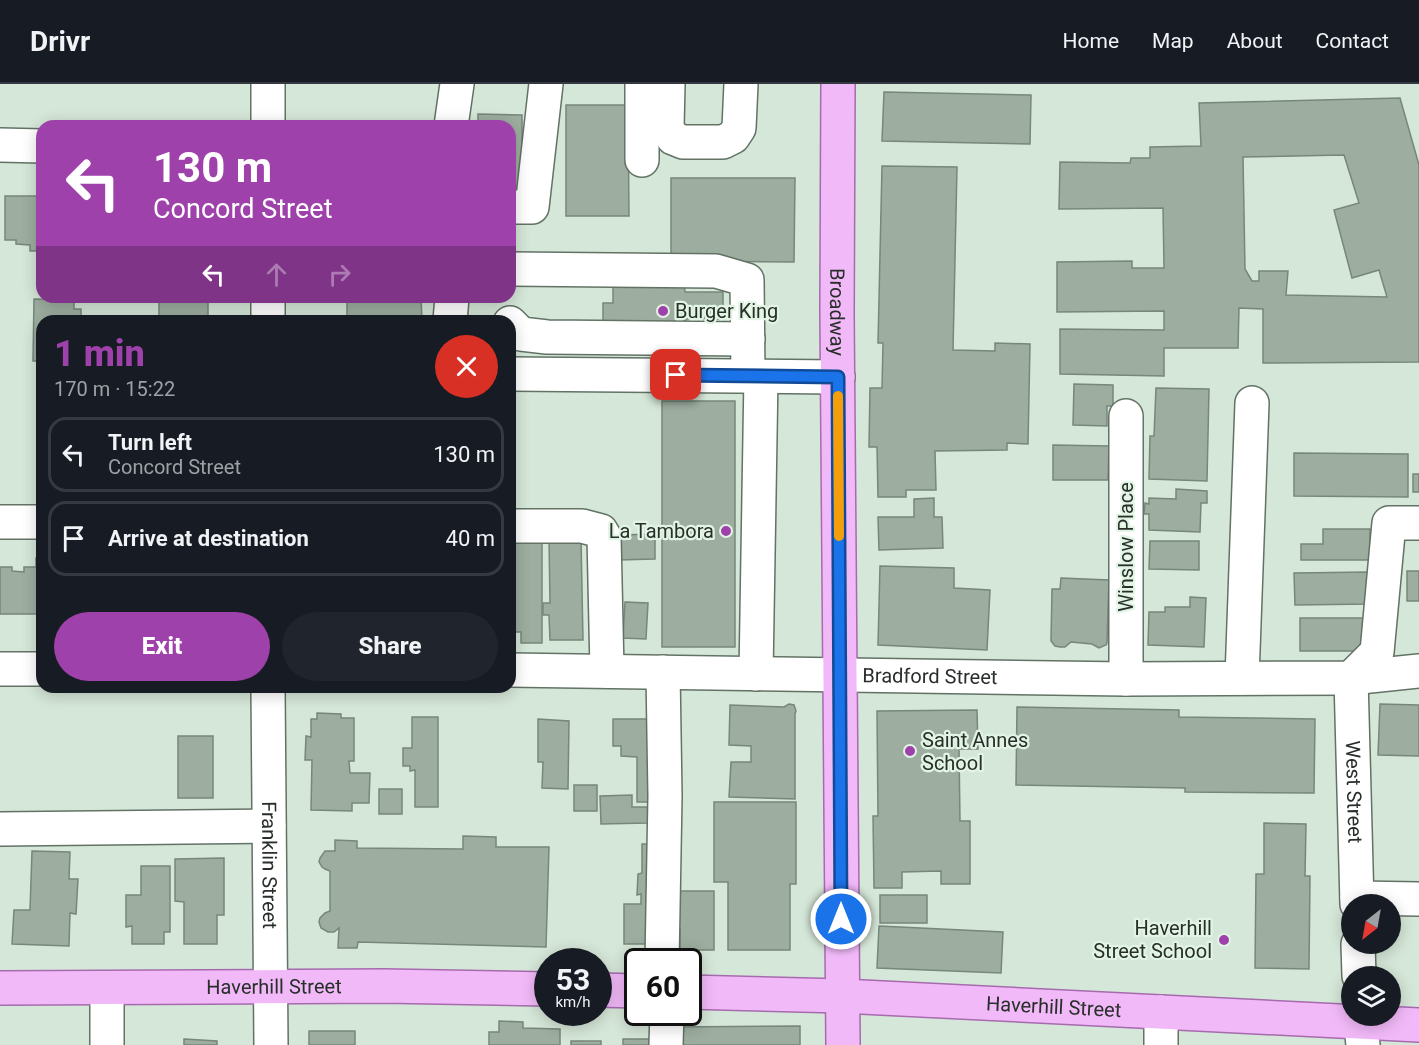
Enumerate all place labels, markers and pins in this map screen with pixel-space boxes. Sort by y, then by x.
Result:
place label: Burger King [675,299,778,323]
marker: Burger King [656,304,670,318]
pin [650,349,701,400]
place label: La Tambora [609,519,714,543]
marker: La Tambora [719,524,733,538]
place label: Saint Annes School [922,728,1028,775]
marker: Saint Annes School [903,744,917,758]
place label: Haverhill Street School [1093,916,1212,963]
marker: Haverhill Street School [1217,933,1231,947]

